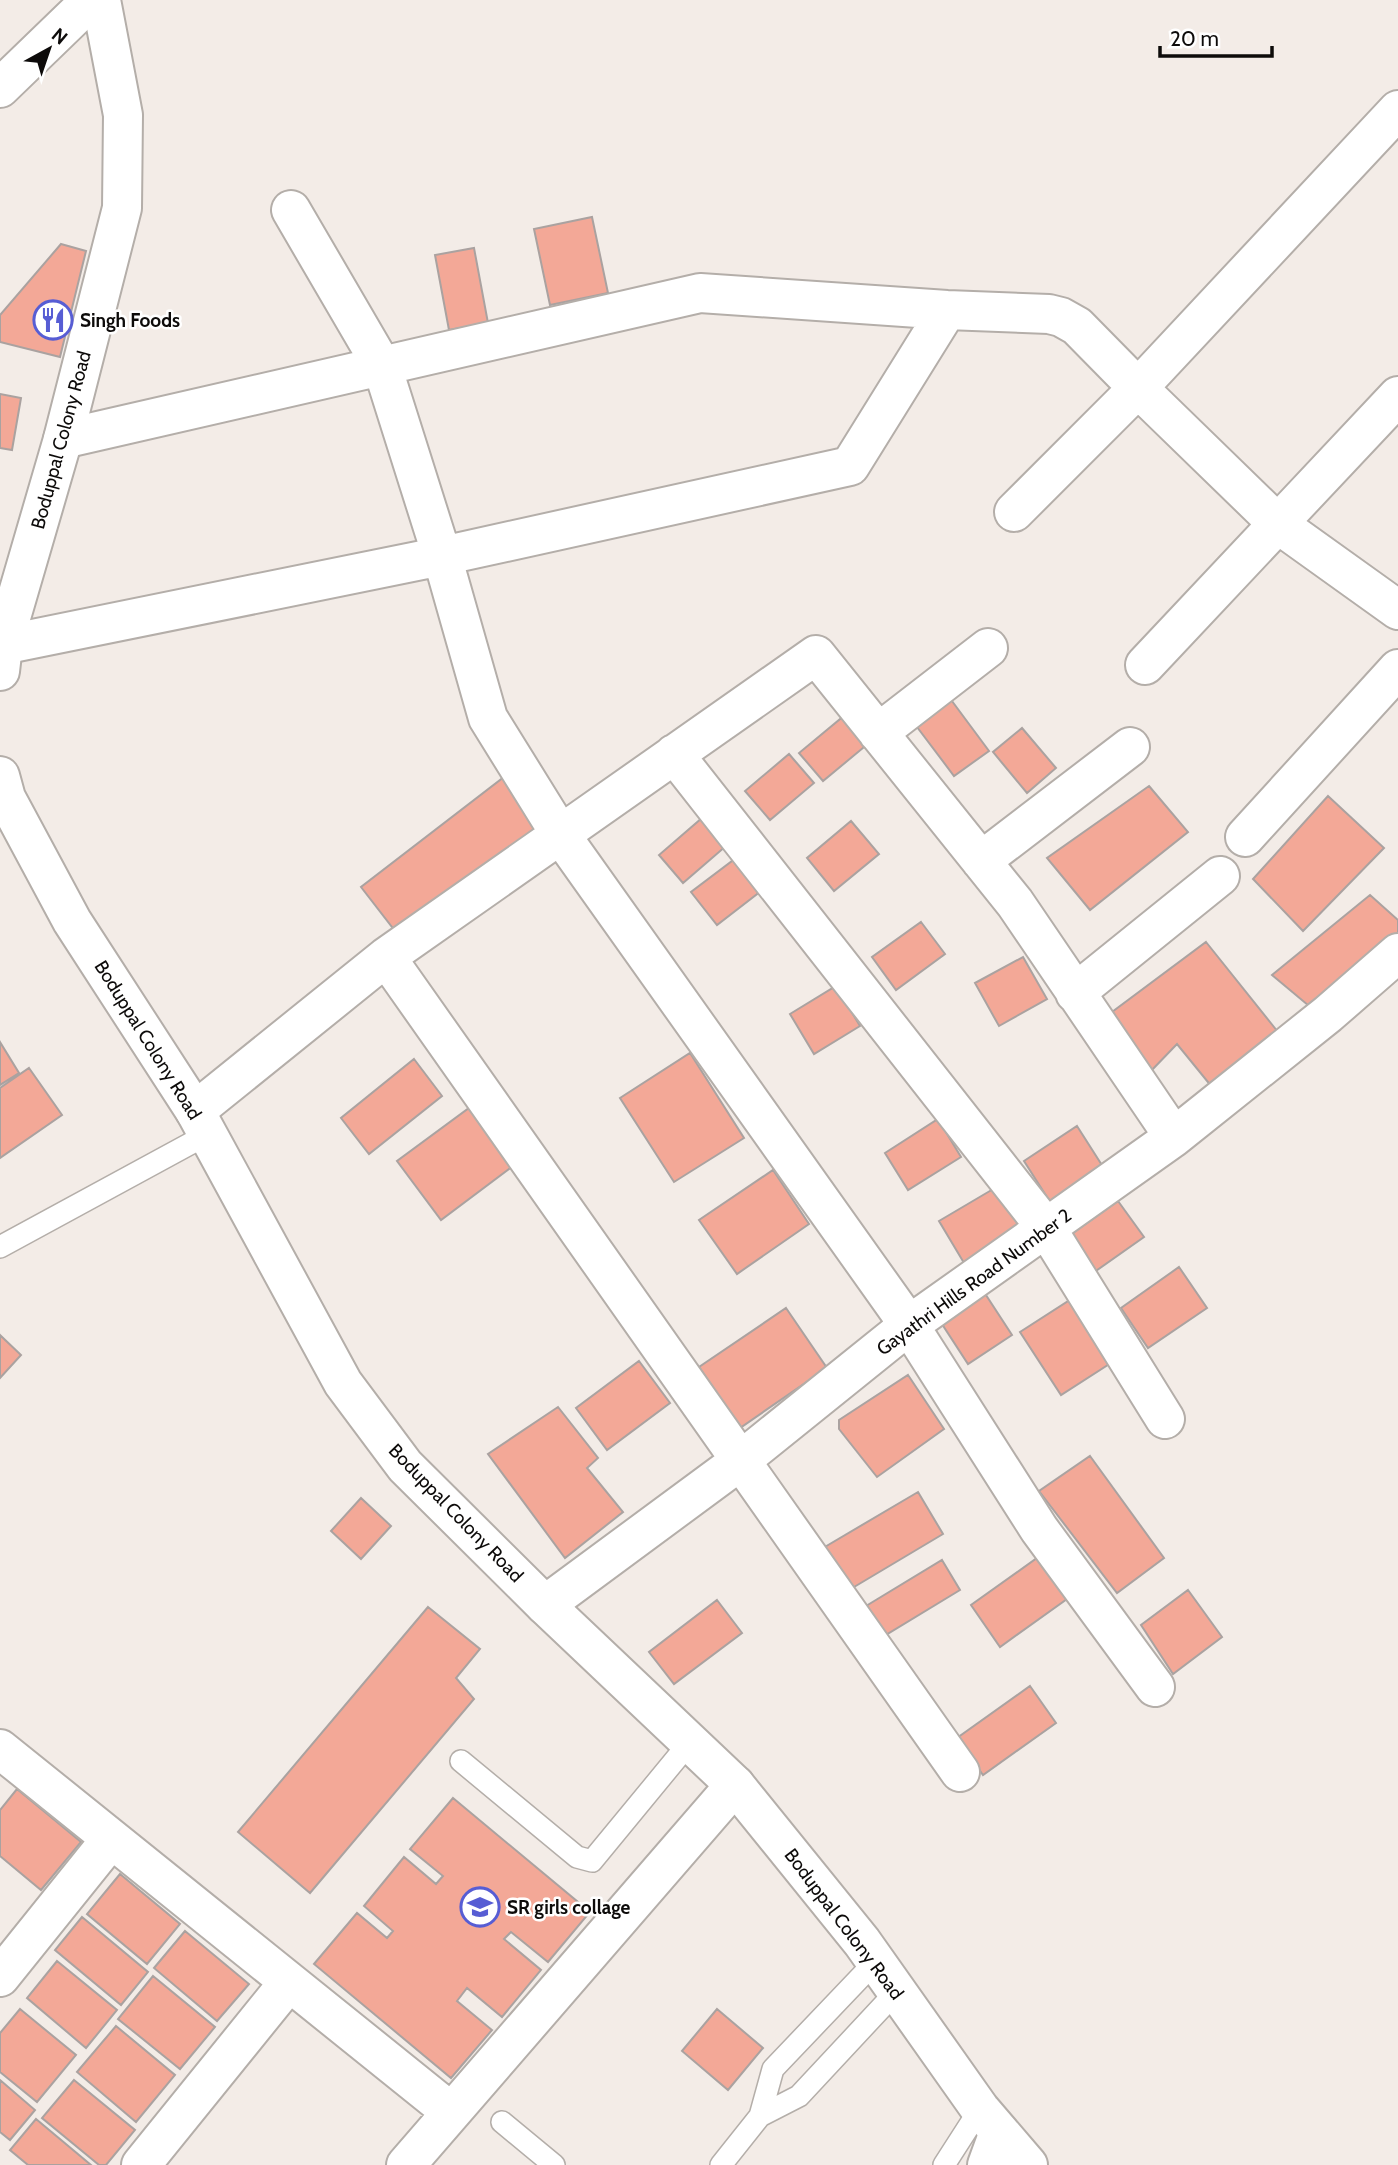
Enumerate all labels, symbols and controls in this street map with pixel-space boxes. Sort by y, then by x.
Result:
north arrow [14,14,84,84]
scale bar [1160,14,1272,58]
text: N [47,23,72,49]
text: 20 m [1170,26,1219,51]
restaurant icon: Singh Foods [32,299,74,341]
place label: Singh Foods [80,309,180,332]
street label: Boduppal Colony Road [26,348,96,532]
street label: Boduppal Colony Road [90,956,206,1124]
street label: Gayathri Hills Road Number 2 [872,1204,1076,1360]
street label: Boduppal Colony Road [384,1439,528,1587]
street label: Boduppal Colony Road [780,1844,908,2004]
school or university icon: SR girls collage [459,1886,501,1928]
place label: SR girls collage [507,1896,631,1919]

